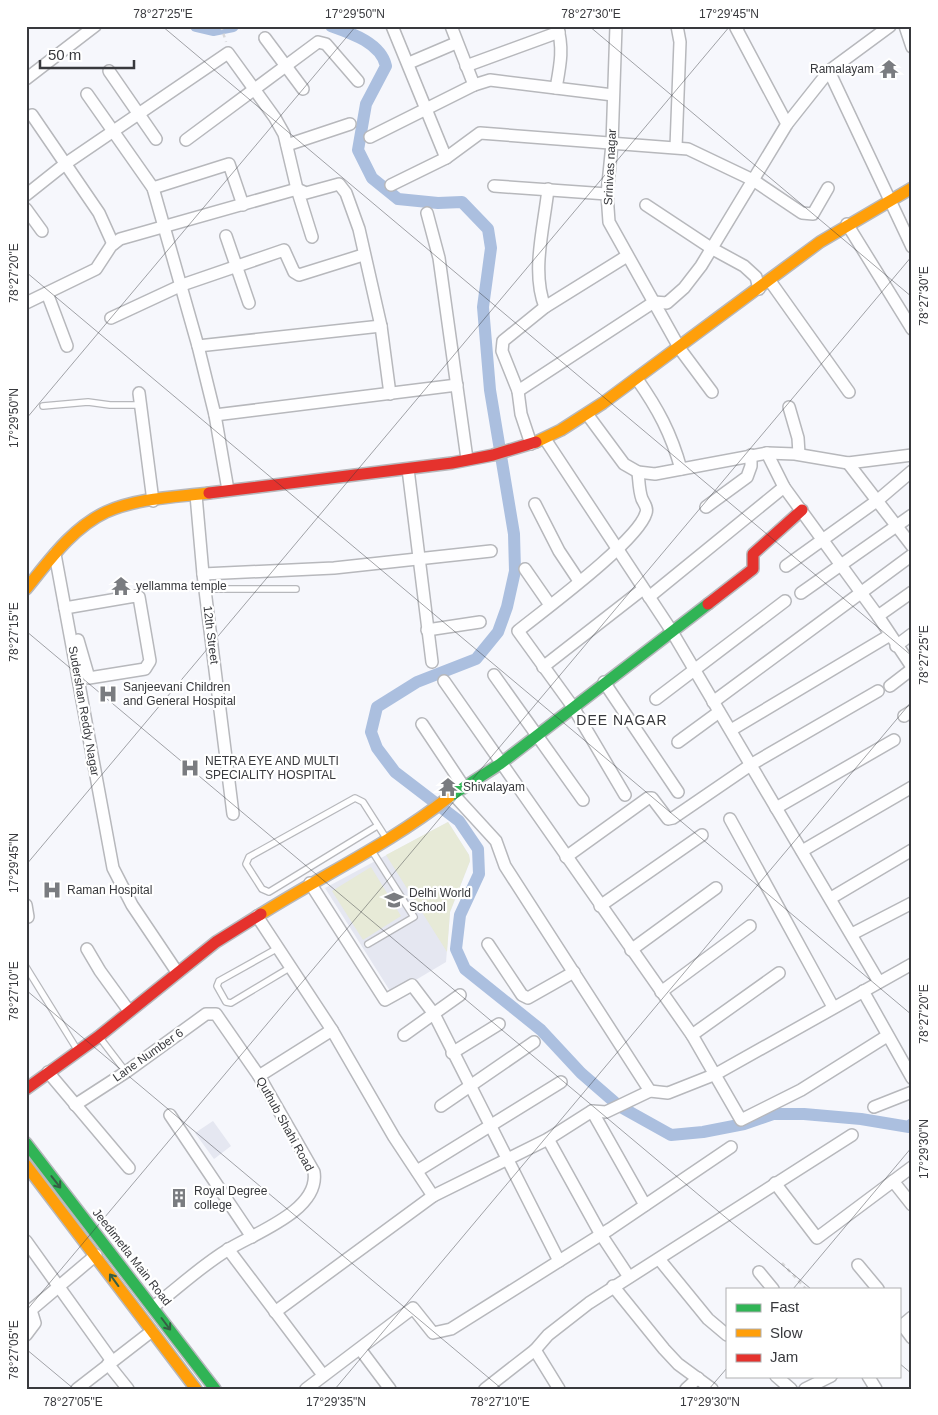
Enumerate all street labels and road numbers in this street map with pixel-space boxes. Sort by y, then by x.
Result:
street label: Srinivas nagar [601,128,619,206]
street label: 12th Street [200,605,222,666]
street label: Sudershan Reddy Nagar [66,645,102,777]
street label: Lane Number 6 [110,1025,186,1084]
street label: Quthub Shahi Road [253,1075,317,1173]
street label: Jeedimetla Main Road [90,1206,174,1308]

